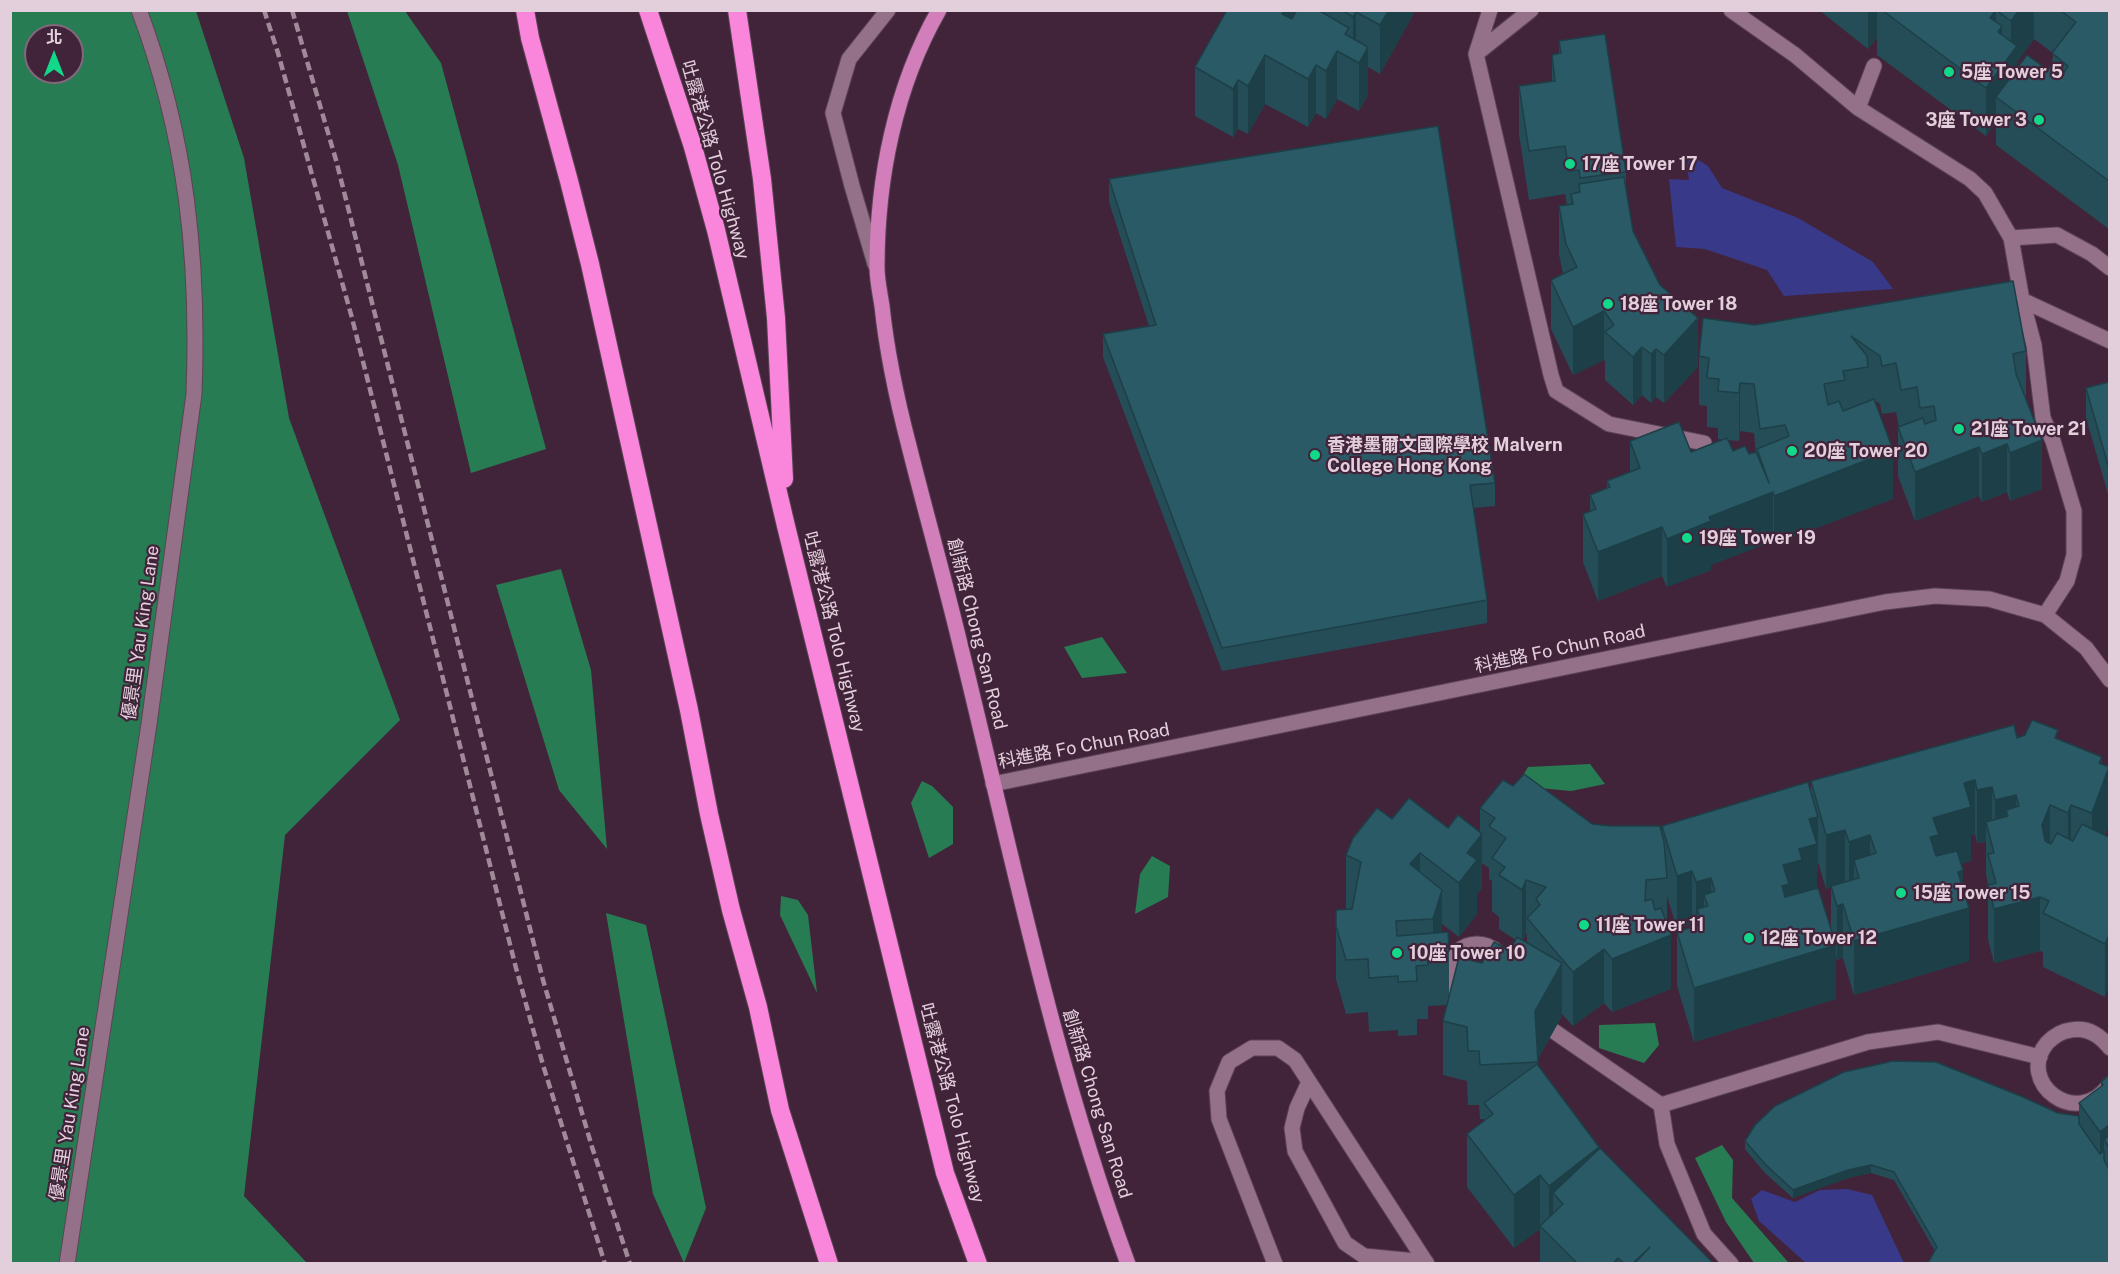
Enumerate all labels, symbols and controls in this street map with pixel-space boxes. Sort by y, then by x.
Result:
north arrow [24,24,84,84]
text: 北 [46,28,62,47]
street label: 吐露港公路 Tolo Highway [676,58,754,262]
place label: 5座 Tower 5 [1961,61,2063,83]
marker: 5座 Tower 5 [1942,65,1956,79]
place label: 3座 Tower 3 [1925,109,2027,131]
marker: 3座 Tower 3 [2032,113,2046,127]
place label: 17座 Tower 17 [1582,153,1698,175]
marker: 17座 Tower 17 [1563,157,1577,171]
place label: 18座 Tower 18 [1620,293,1737,315]
marker: 18座 Tower 18 [1601,297,1615,311]
place label: 21座 Tower 21 [1971,418,2087,440]
marker: 21座 Tower 21 [1952,422,1966,436]
place label: 香港墨爾文國際學校 Malvern College Hong Kong [1327,434,1563,476]
place label: 20座 Tower 20 [1804,440,1928,462]
marker: 20座 Tower 20 [1785,444,1799,458]
marker: 香港墨爾文國際學校 Malvern College Hong Kong [1308,448,1322,462]
place label: 19座 Tower 19 [1699,527,1816,549]
street label: 吐露港公路 Tolo Highway [799,529,869,735]
marker: 19座 Tower 19 [1680,531,1694,545]
street label: 創新路 Chong San Road [943,536,1011,732]
street label: 優景里 Yau King Lane [118,544,164,722]
street label: 科進路 Fo Chun Road [1473,620,1647,678]
street label: 科進路 Fo Chun Road [997,719,1171,773]
place label: 15座 Tower 15 [1913,882,2030,904]
marker: 15座 Tower 15 [1894,886,1908,900]
place label: 11座 Tower 11 [1596,914,1704,936]
marker: 11座 Tower 11 [1577,918,1591,932]
place label: 12座 Tower 12 [1761,927,1877,949]
marker: 12座 Tower 12 [1742,931,1756,945]
place label: 10座 Tower 10 [1409,942,1525,964]
marker: 10座 Tower 10 [1390,946,1404,960]
street label: 吐露港公路 Tolo Highway [915,1001,989,1205]
street label: 創新路 Chong San Road [1058,1007,1136,1201]
street label: 優景里 Yau King Lane [46,1025,94,1203]

